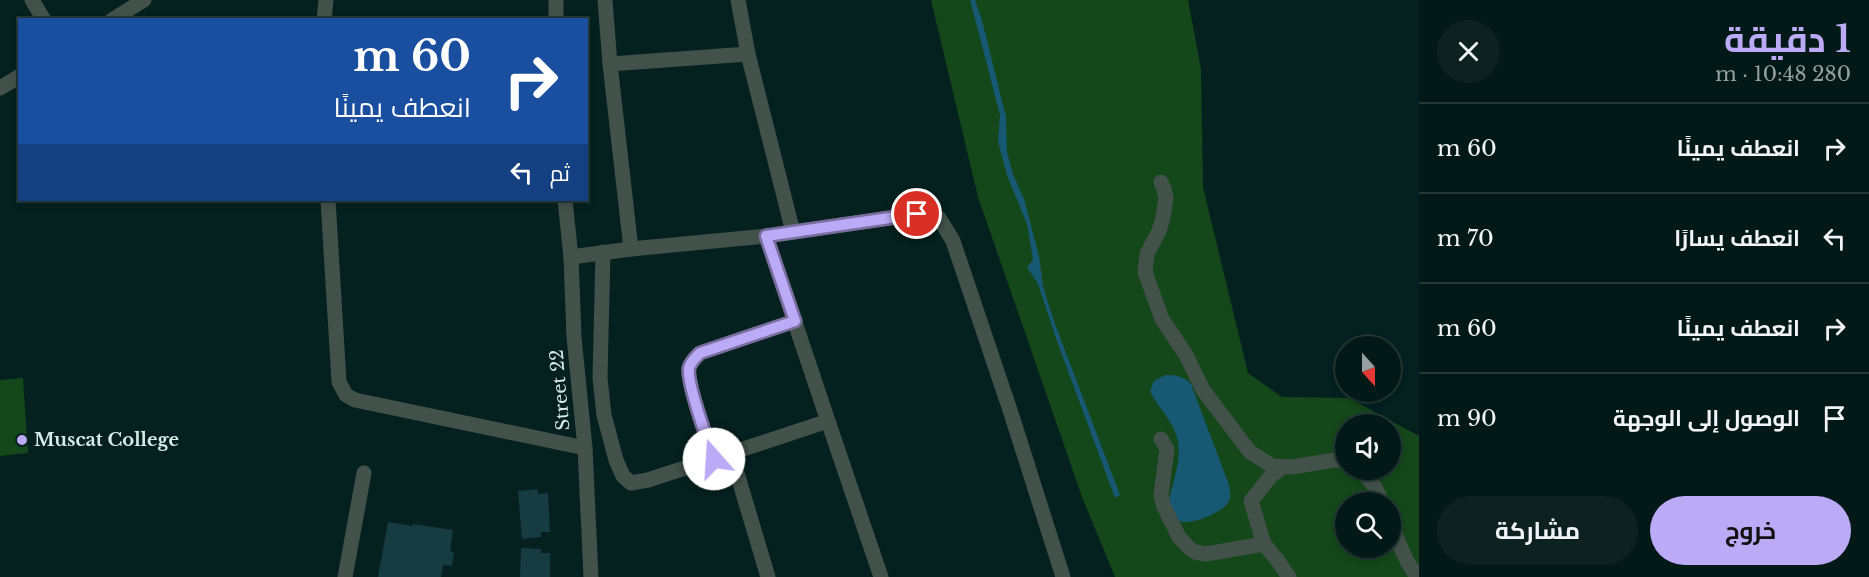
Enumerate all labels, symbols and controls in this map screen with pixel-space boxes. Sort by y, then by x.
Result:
text: 1 دقيقة [1724,17,1851,62]
button: close [1437,20,1500,83]
text: 60 m [353,30,471,82]
icon: right [492,42,570,120]
text: 280 m · 10:48 [1715,62,1851,86]
text: انعطف يمينًا [334,91,471,124]
icon: right [1818,132,1851,165]
text: 60 m [1437,135,1497,162]
text: انعطف يمينًا [1677,135,1800,162]
icon: left [505,156,538,189]
text: ثم [550,160,570,187]
pin [891,188,942,239]
icon: arrive [900,197,933,230]
icon: left [1818,222,1851,255]
text: 70 m [1437,225,1494,252]
text: انعطف يسارًا [1674,225,1800,252]
icon: right [1818,312,1851,345]
text: 60 m [1437,315,1497,342]
text: انعطف يمينًا [1677,315,1800,342]
north arrow [1335,336,1401,402]
map controls [1335,336,1401,558]
street label: Street 22 [545,348,575,432]
icon: arrive [1818,402,1851,435]
text: 90 m [1437,405,1497,432]
text: الوصول إلى الوجهة [1613,405,1800,432]
button: sound [1335,414,1401,480]
position arrow [682,427,746,491]
place label: Muscat College [34,429,179,451]
marker: Muscat College [15,433,29,447]
button: search [1335,492,1401,558]
button: مشاركة [1437,496,1638,565]
button: خروج [1650,496,1851,565]

